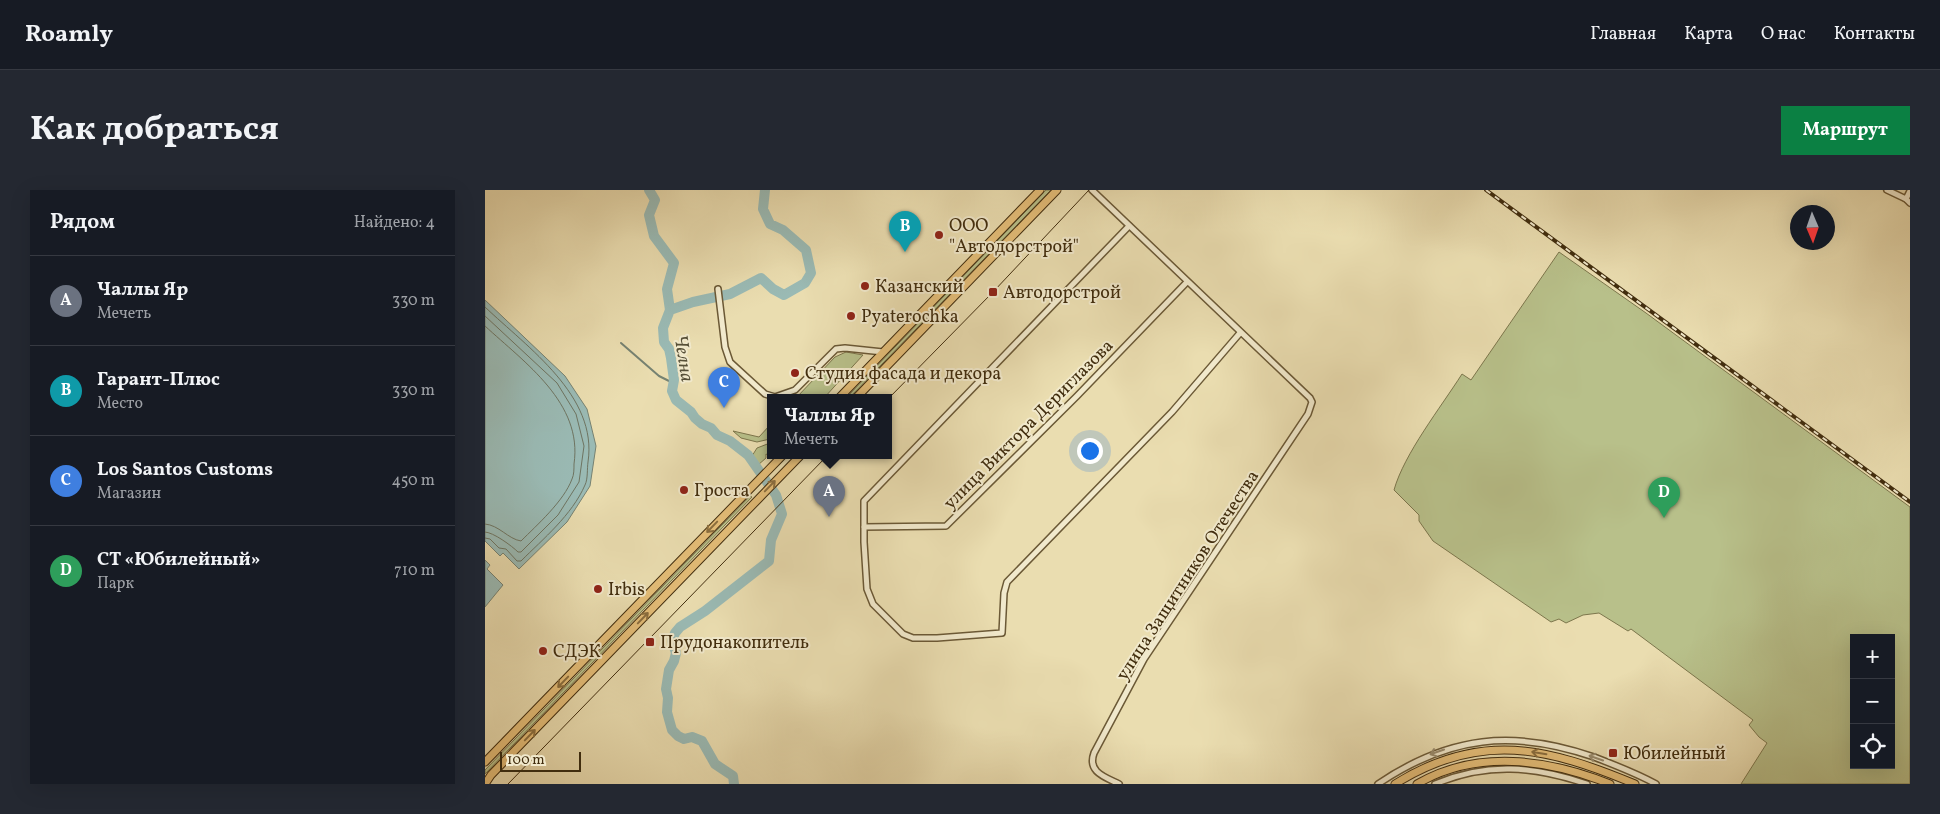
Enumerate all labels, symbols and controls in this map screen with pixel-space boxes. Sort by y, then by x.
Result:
text: Roamly [25,18,113,52]
text: Главная [1590,22,1656,47]
text: Карта [1684,22,1733,47]
text: О нас [1761,22,1806,47]
text: Контакты [1834,22,1915,47]
text: Как добраться [30,106,279,154]
button: Маршрут [1781,106,1910,155]
north arrow [1790,205,1835,250]
text: Рядом [50,208,115,237]
pin: B [889,211,921,252]
text: Найдено: 4 [354,212,435,234]
place label: ООО "Автодорстрой" [949,214,1079,260]
marker: ООО "Автодорстрой" [933,229,945,241]
place label: Казанский [875,275,963,300]
text: Чаллы Яр [97,277,188,303]
marker: Казанский [859,280,871,292]
place label: Автодорстрой [1003,281,1121,306]
marker: Автодорстрой [987,286,999,298]
text: A [60,290,72,312]
text: 330 m [392,290,435,312]
text: Мечеть [97,303,151,325]
place label: Pyaterochka [861,305,959,330]
marker: Pyaterochka [845,310,857,322]
water label: Челна [666,333,700,384]
street label: улица Виктора Дериглазова [938,334,1120,516]
place label: Студия фасада и декора [805,362,1001,387]
text: Гарант-Плюс [97,367,220,393]
pin: C [708,367,740,408]
marker: Студия фасада и декора [789,367,801,379]
text: B [61,380,71,402]
text: 330 m [392,380,435,402]
text: Место [97,393,143,415]
popup [767,394,892,459]
text: Чаллы Яр [784,403,875,429]
text: Мечеть [784,429,838,451]
your location [1077,438,1103,464]
text: Los Santos Customs [97,457,273,483]
street label: улица Защитников Отечества [1111,466,1266,686]
text: C [61,470,71,492]
text: 450 m [392,470,435,492]
pin: A [813,476,845,517]
pin: D [1648,477,1680,518]
place label: Гроста [694,479,749,504]
one-way arrow [764,480,776,492]
text: Магазин [97,483,161,505]
marker: Гроста [678,484,690,496]
one-way arrow [706,521,718,533]
text: СТ «Юбилейный» [97,547,260,573]
text: D [60,560,72,582]
text: 710 m [394,560,435,582]
text: Парк [97,573,134,595]
place label: Irbis [608,578,645,603]
marker: Irbis [592,583,604,595]
one-way arrow [637,612,649,624]
place label: Прудонакопитель [660,631,809,656]
map controls [1850,634,1895,769]
button: + [1850,634,1895,679]
marker: Прудонакопитель [644,636,656,648]
place label: СДЭК [553,640,601,665]
marker: СДЭК [537,645,549,657]
one-way arrow [557,675,569,688]
button: − [1850,679,1895,724]
button: locate [1850,724,1895,769]
one-way arrow [524,729,536,741]
place label: Юбилейный [1623,742,1726,767]
one-way arrow [1532,747,1548,757]
marker: Юбилейный [1607,747,1619,759]
one-way arrow [1429,748,1445,758]
scale bar [500,749,581,772]
text: 100 m [507,751,545,770]
one-way arrow [1588,753,1604,762]

